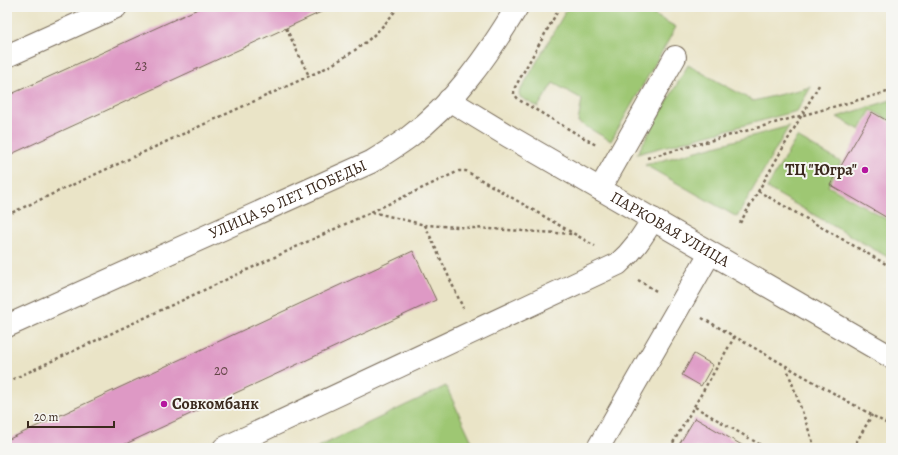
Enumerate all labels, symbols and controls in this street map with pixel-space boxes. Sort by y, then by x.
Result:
house number: 23 [135,56,147,75]
street label: УЛИЦА 50 ЛЕТ ПОБЕДЫ [206,154,370,245]
place label: ТЦ "Югра" [785,159,857,181]
marker: ТЦ "Югра" [860,165,870,175]
street label: ПАРКОВАЯ УЛИЦА [606,186,734,273]
house number: 20 [214,361,228,380]
place label: Совкомбанк [172,393,259,415]
marker: Совкомбанк [159,399,169,409]
scale bar [28,403,114,429]
text: 20 m [34,409,58,425]

